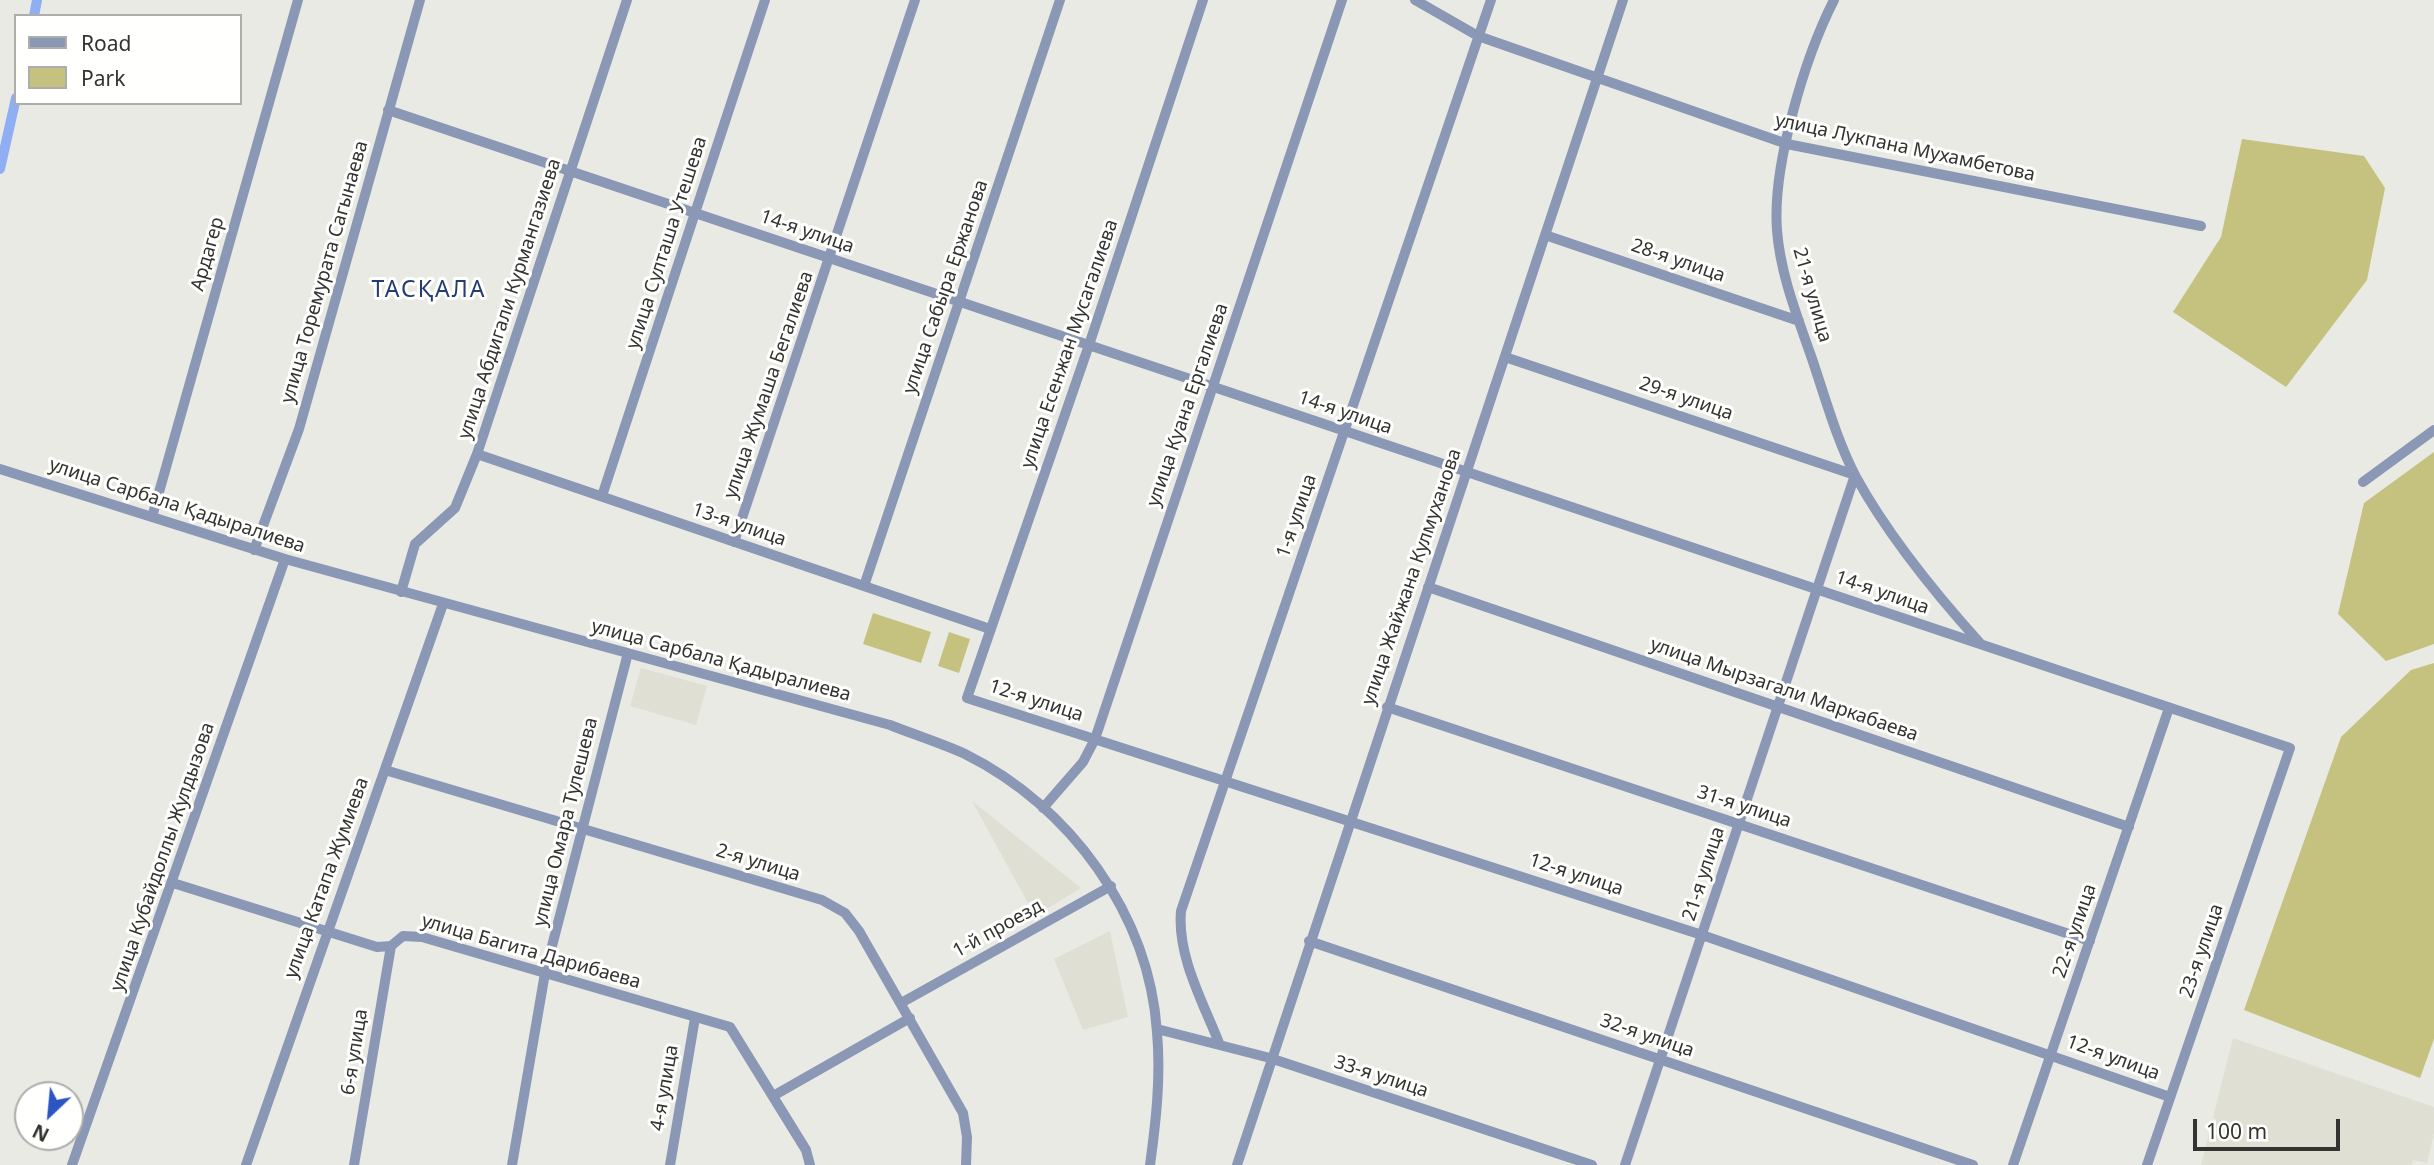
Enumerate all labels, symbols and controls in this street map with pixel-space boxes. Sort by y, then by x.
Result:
legend [14,14,242,105]
text: Road [81,29,131,57]
text: Park [81,64,125,92]
street label: улица Лукпана Мухамбетова [1773,109,2037,187]
street label: улица Султаша Утешева [622,134,712,352]
street label: улица Торемурата Сагынаева [277,138,373,406]
street label: улица Абдигали Курмангазиева [454,156,566,442]
street label: улица Сабыра Ержанова [899,177,993,397]
street label: 14-я улица [757,205,857,259]
street label: Ардагер [187,214,229,294]
street label: улица Есенжан Мусагалиева [1017,217,1123,471]
street label: 28-я улица [1628,234,1728,288]
street label: 21-я улица [1788,245,1836,345]
street label: улица Жумаша Бегалиева [719,268,819,502]
district label: ТАСҚАЛА [372,276,486,304]
street label: улица Куана Ергалиева [1142,300,1234,510]
street label: 29-я улица [1636,372,1736,426]
street label: 14-я улица [1295,386,1395,440]
street label: улица Жайжана Кулмуханова [1357,446,1467,708]
street label: улица Сарбала Қадыралиева [46,454,308,558]
street label: 1-я улица [1272,471,1322,561]
street label: 13-я улица [689,498,789,552]
street label: 14-я улица [1832,566,1932,620]
street label: улица Сарбала Қадыралиева [589,615,853,707]
street label: улица Мырзагали Маркабаева [1647,633,1921,747]
street label: 12-я улица [986,675,1086,727]
street label: улица Омара Тулешева [529,715,603,929]
street label: улица Кубайдоллы Жулдызова [106,719,220,995]
street label: улица Катапа Жумиева [280,774,374,982]
street label: 31-я улица [1694,781,1794,833]
street label: 21-я улица [1678,824,1730,924]
street label: 2-я улица [713,839,803,887]
street label: 12-я улица [1526,849,1626,901]
street label: 22-я улица [2048,881,2102,981]
street label: 1-й проезд [949,895,1047,963]
street label: 23-я улица [2175,901,2229,1001]
street label: улица Багита Дарибаева [419,910,643,994]
street label: 6-я улица [337,1007,373,1097]
street label: 32-я улица [1597,1009,1697,1063]
street label: 12-я улица [2063,1031,2163,1085]
street label: 4-я улица [646,1043,684,1133]
street label: 33-я улица [1331,1051,1431,1103]
north arrow [14,1081,84,1151]
scale bar [2196,1106,2343,1150]
text: 100 m [2206,1117,2267,1145]
text: N [28,1118,53,1148]

